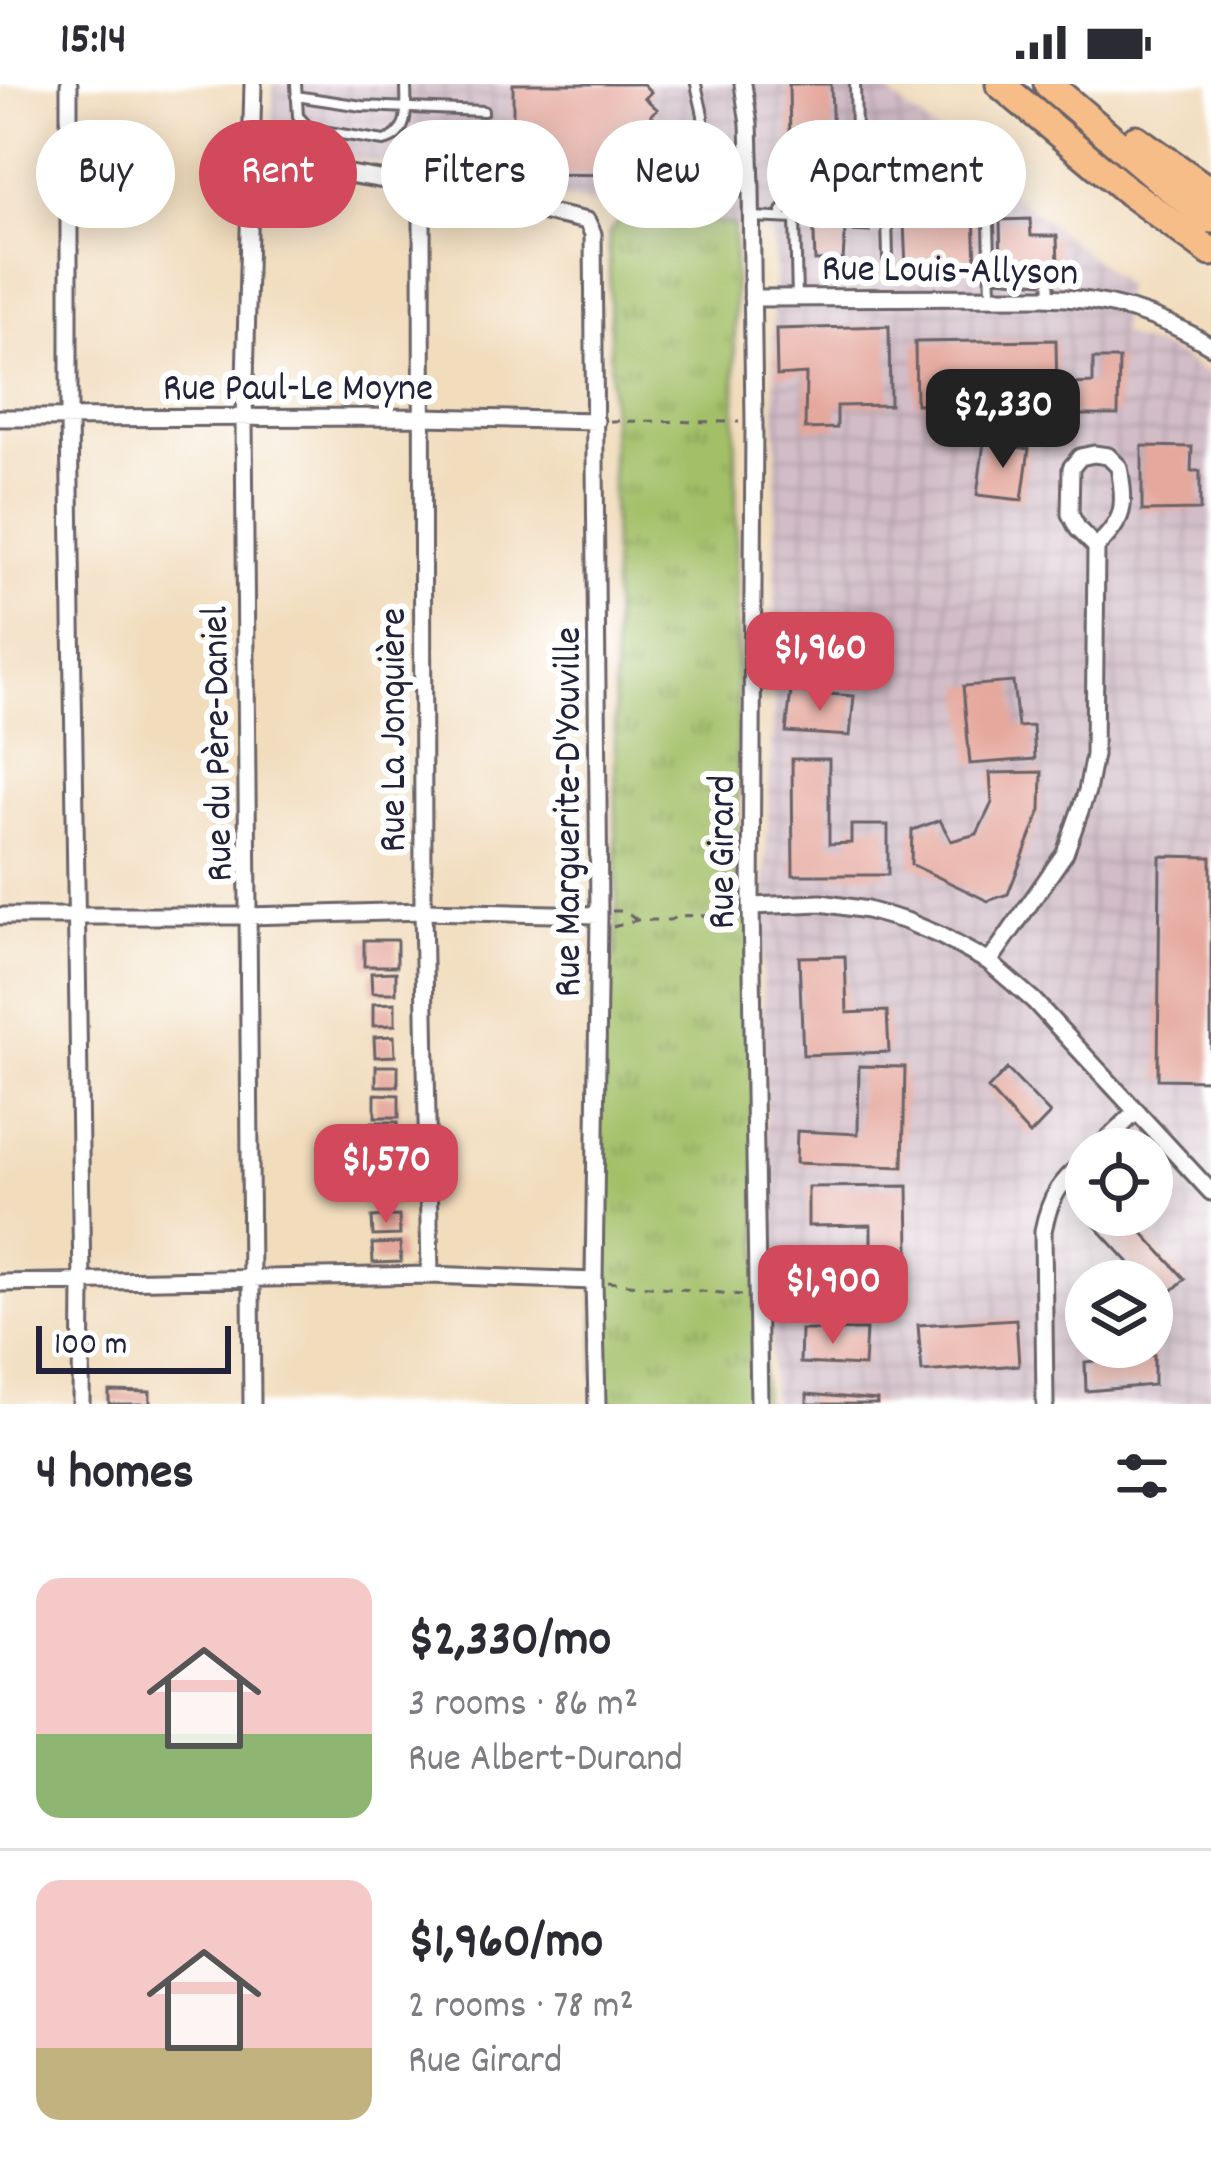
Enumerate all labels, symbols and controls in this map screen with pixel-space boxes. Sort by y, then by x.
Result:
text: 15:14 [60,10,127,74]
chip: Buy [36,120,175,228]
chip: Rent [199,120,357,228]
chip: Filters [381,120,569,228]
chip: New [593,120,743,228]
chip: Apartment [767,120,1026,228]
street label: Rue Louis-Allyson [821,244,1079,303]
street label: Rue Paul-Le Moyne [163,364,433,419]
pin: $2,330 [905,369,1101,471]
text: $2,330 [953,380,1053,435]
street label: Rue du Père-Daniel [191,606,250,882]
street label: Rue La Jonquière [369,608,424,852]
pin: $1,960 [722,612,918,714]
text: $1,960 [773,623,867,678]
street label: Rue Marguerite-D'Youville [544,627,599,997]
street label: Rue Girard [698,775,753,929]
pin: $1,570 [288,1124,484,1226]
map controls [1065,1128,1173,1368]
button: locate [1065,1128,1173,1236]
text: $1,570 [341,1135,431,1190]
pin: $1,900 [735,1245,931,1347]
text: $1,900 [785,1256,881,1311]
button: layers [1065,1260,1173,1368]
scale bar [36,1320,231,1373]
text: 100 m [54,1323,127,1370]
text: 4 homes [36,1440,194,1512]
icon: filters [1109,1443,1175,1509]
text: $2,330/mo [408,1607,611,1679]
icon: home [132,1626,276,1770]
text: 3 rooms · 86 m² [408,1679,638,1734]
text: Rue Albert-Durand [408,1734,683,1789]
text: $1,960/mo [408,1909,603,1981]
icon: home [132,1928,276,2072]
text: 2 rooms · 78 m² [408,1981,634,2036]
text: Rue Girard [408,2036,562,2091]

